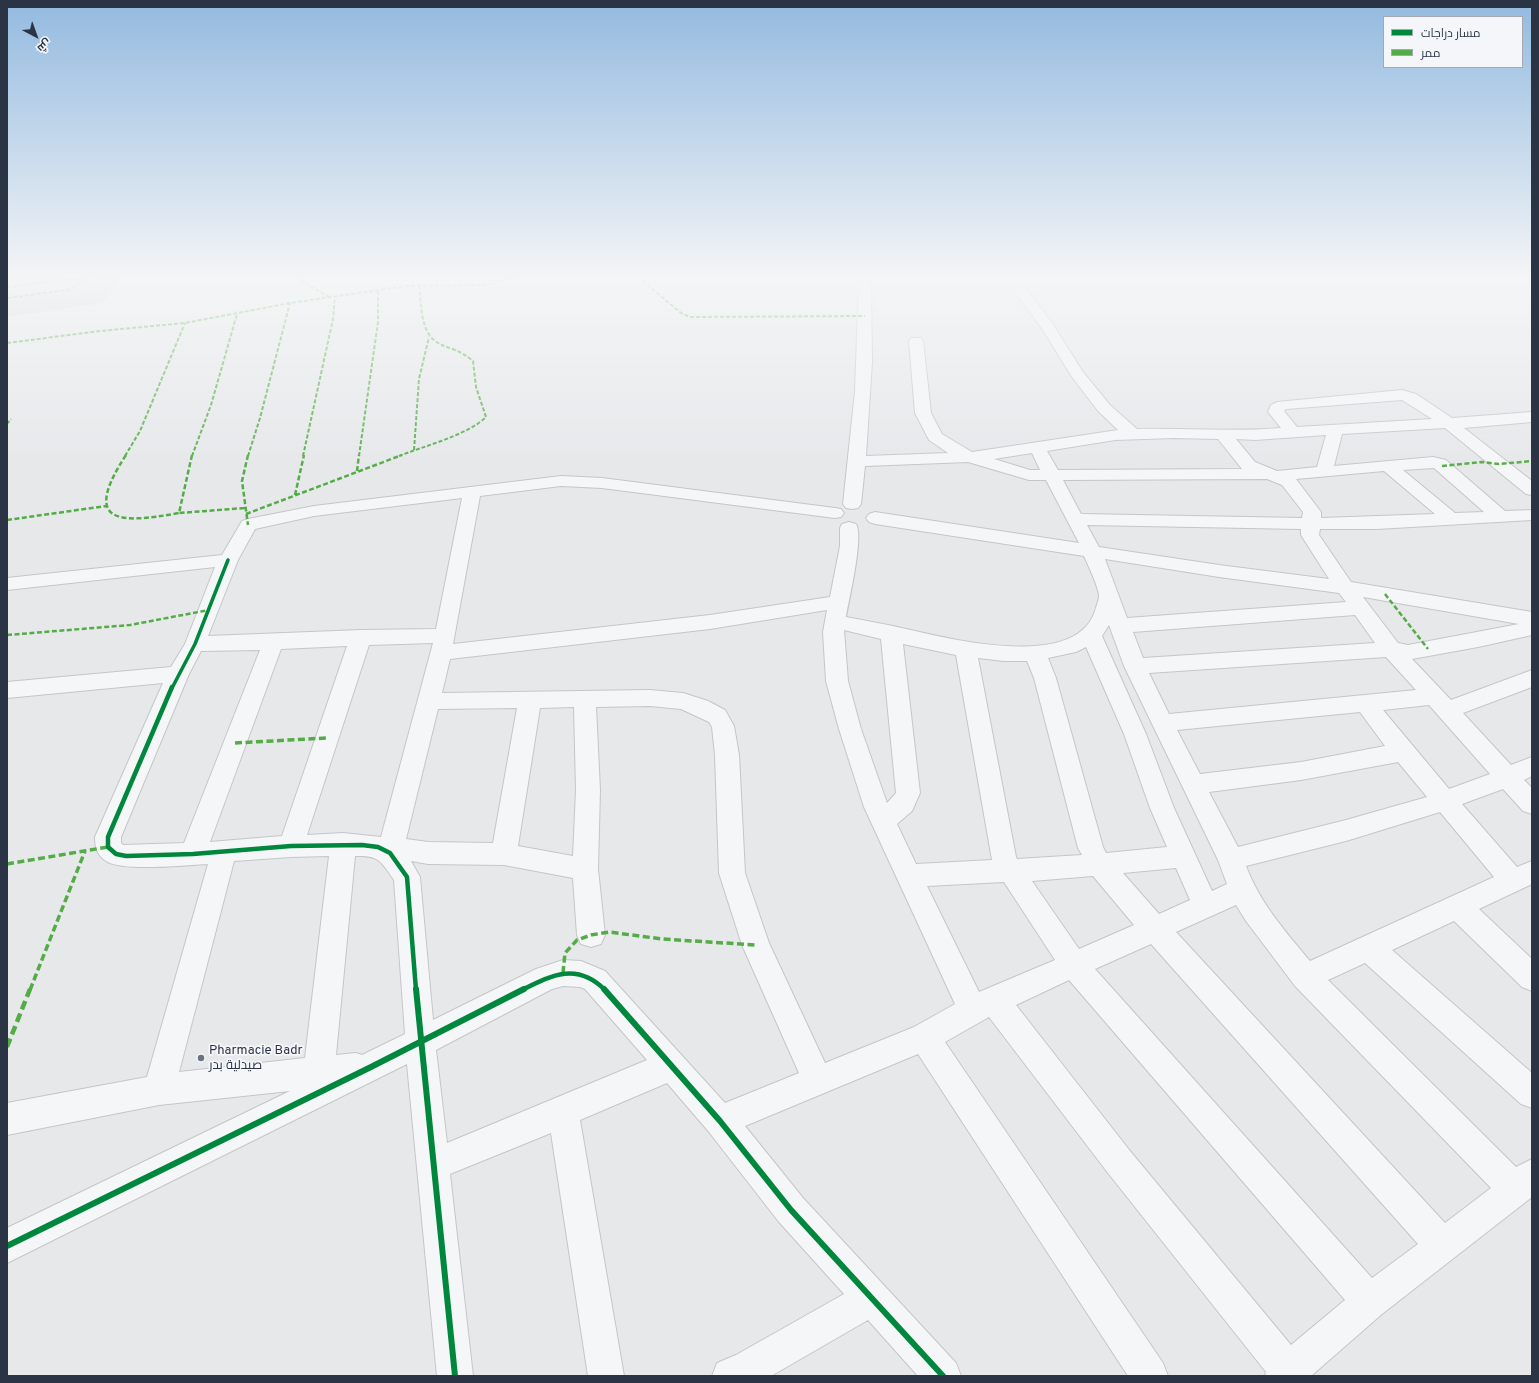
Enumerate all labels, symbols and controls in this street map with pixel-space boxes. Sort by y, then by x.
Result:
north arrow [16,16,56,56]
legend [1383,16,1523,68]
text: مسار دراجات [1421,26,1480,42]
text: ش [34,35,54,55]
text: ممر [1421,46,1440,62]
place label: Pharmacie Badr صيدلية بدر [209,1043,303,1074]
marker: Pharmacie Badr صيدلية بدر [196,1053,206,1063]

